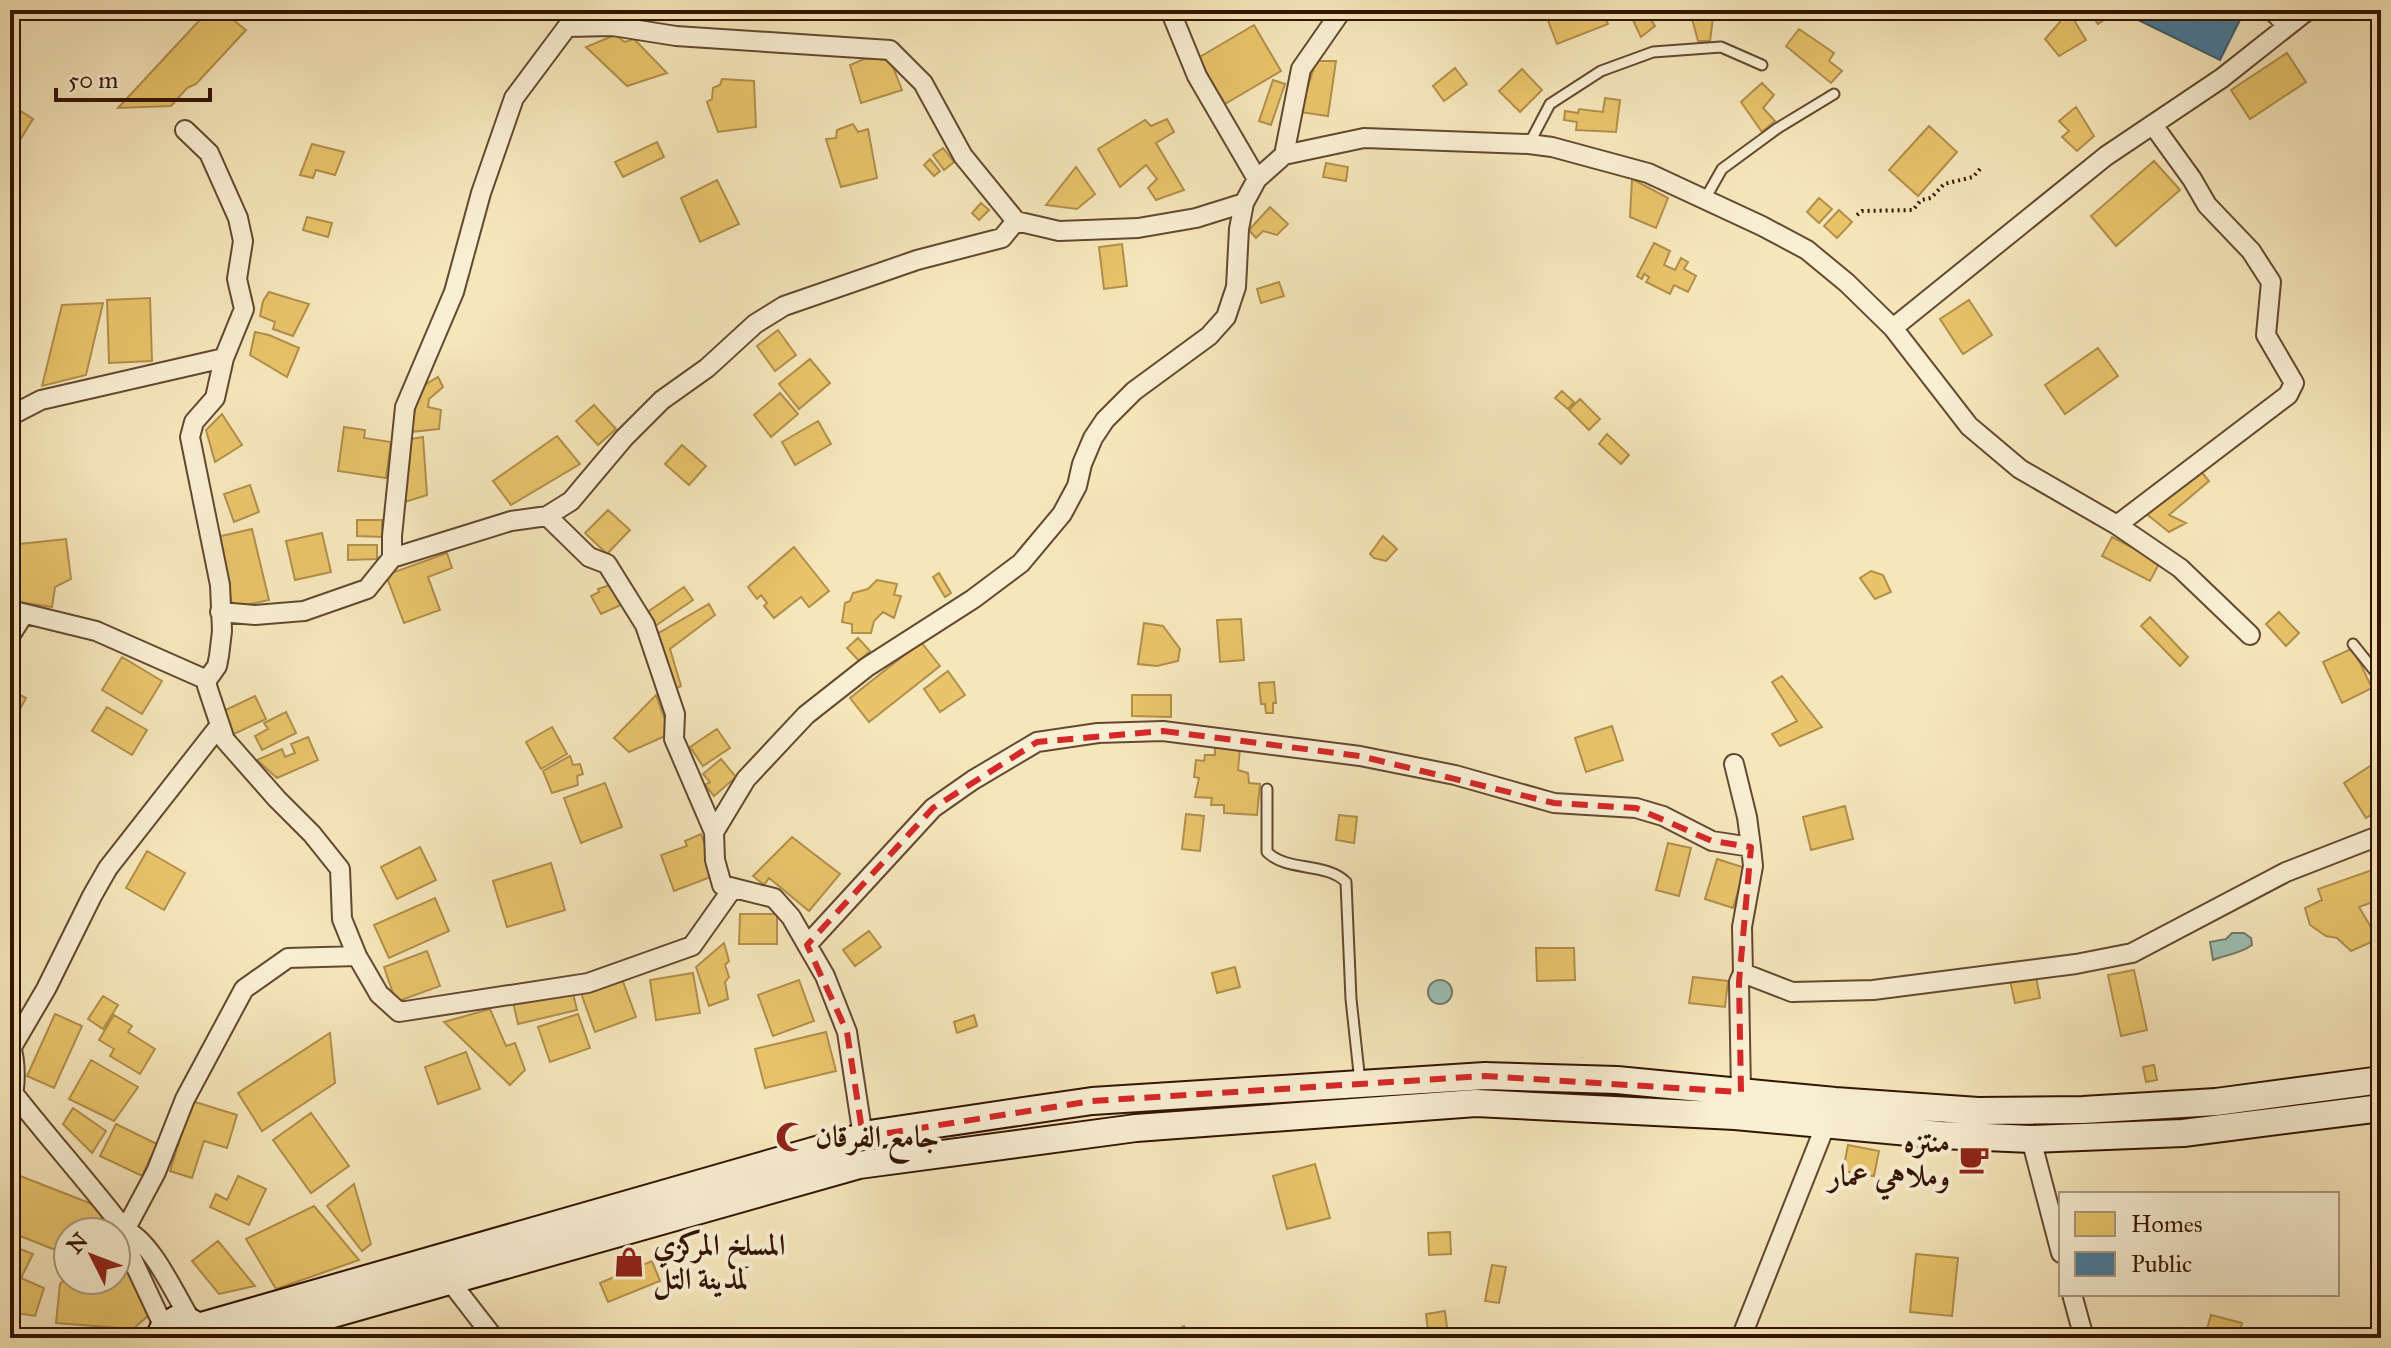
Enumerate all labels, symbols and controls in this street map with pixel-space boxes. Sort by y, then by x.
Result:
scale bar [56,52,210,102]
text: 50 m [68,65,118,95]
place label: جامع الفرقان [815,1119,939,1164]
mosque icon: جامع الفرقان [774,1120,808,1154]
place label: منتزه وملاهي عمار [1825,1124,1950,1201]
cafe icon: منتزه وملاهي عمار [1957,1142,1991,1176]
legend [2059,1192,2339,1296]
text: Homes [2131,1209,2203,1239]
north arrow [52,1216,132,1296]
text: N [61,1227,94,1259]
place label: المسلخ المركزي لمدينة التل [653,1227,786,1300]
shop icon: المسلخ المركزي لمدينة التل [612,1245,646,1279]
text: Public [2131,1249,2192,1279]

